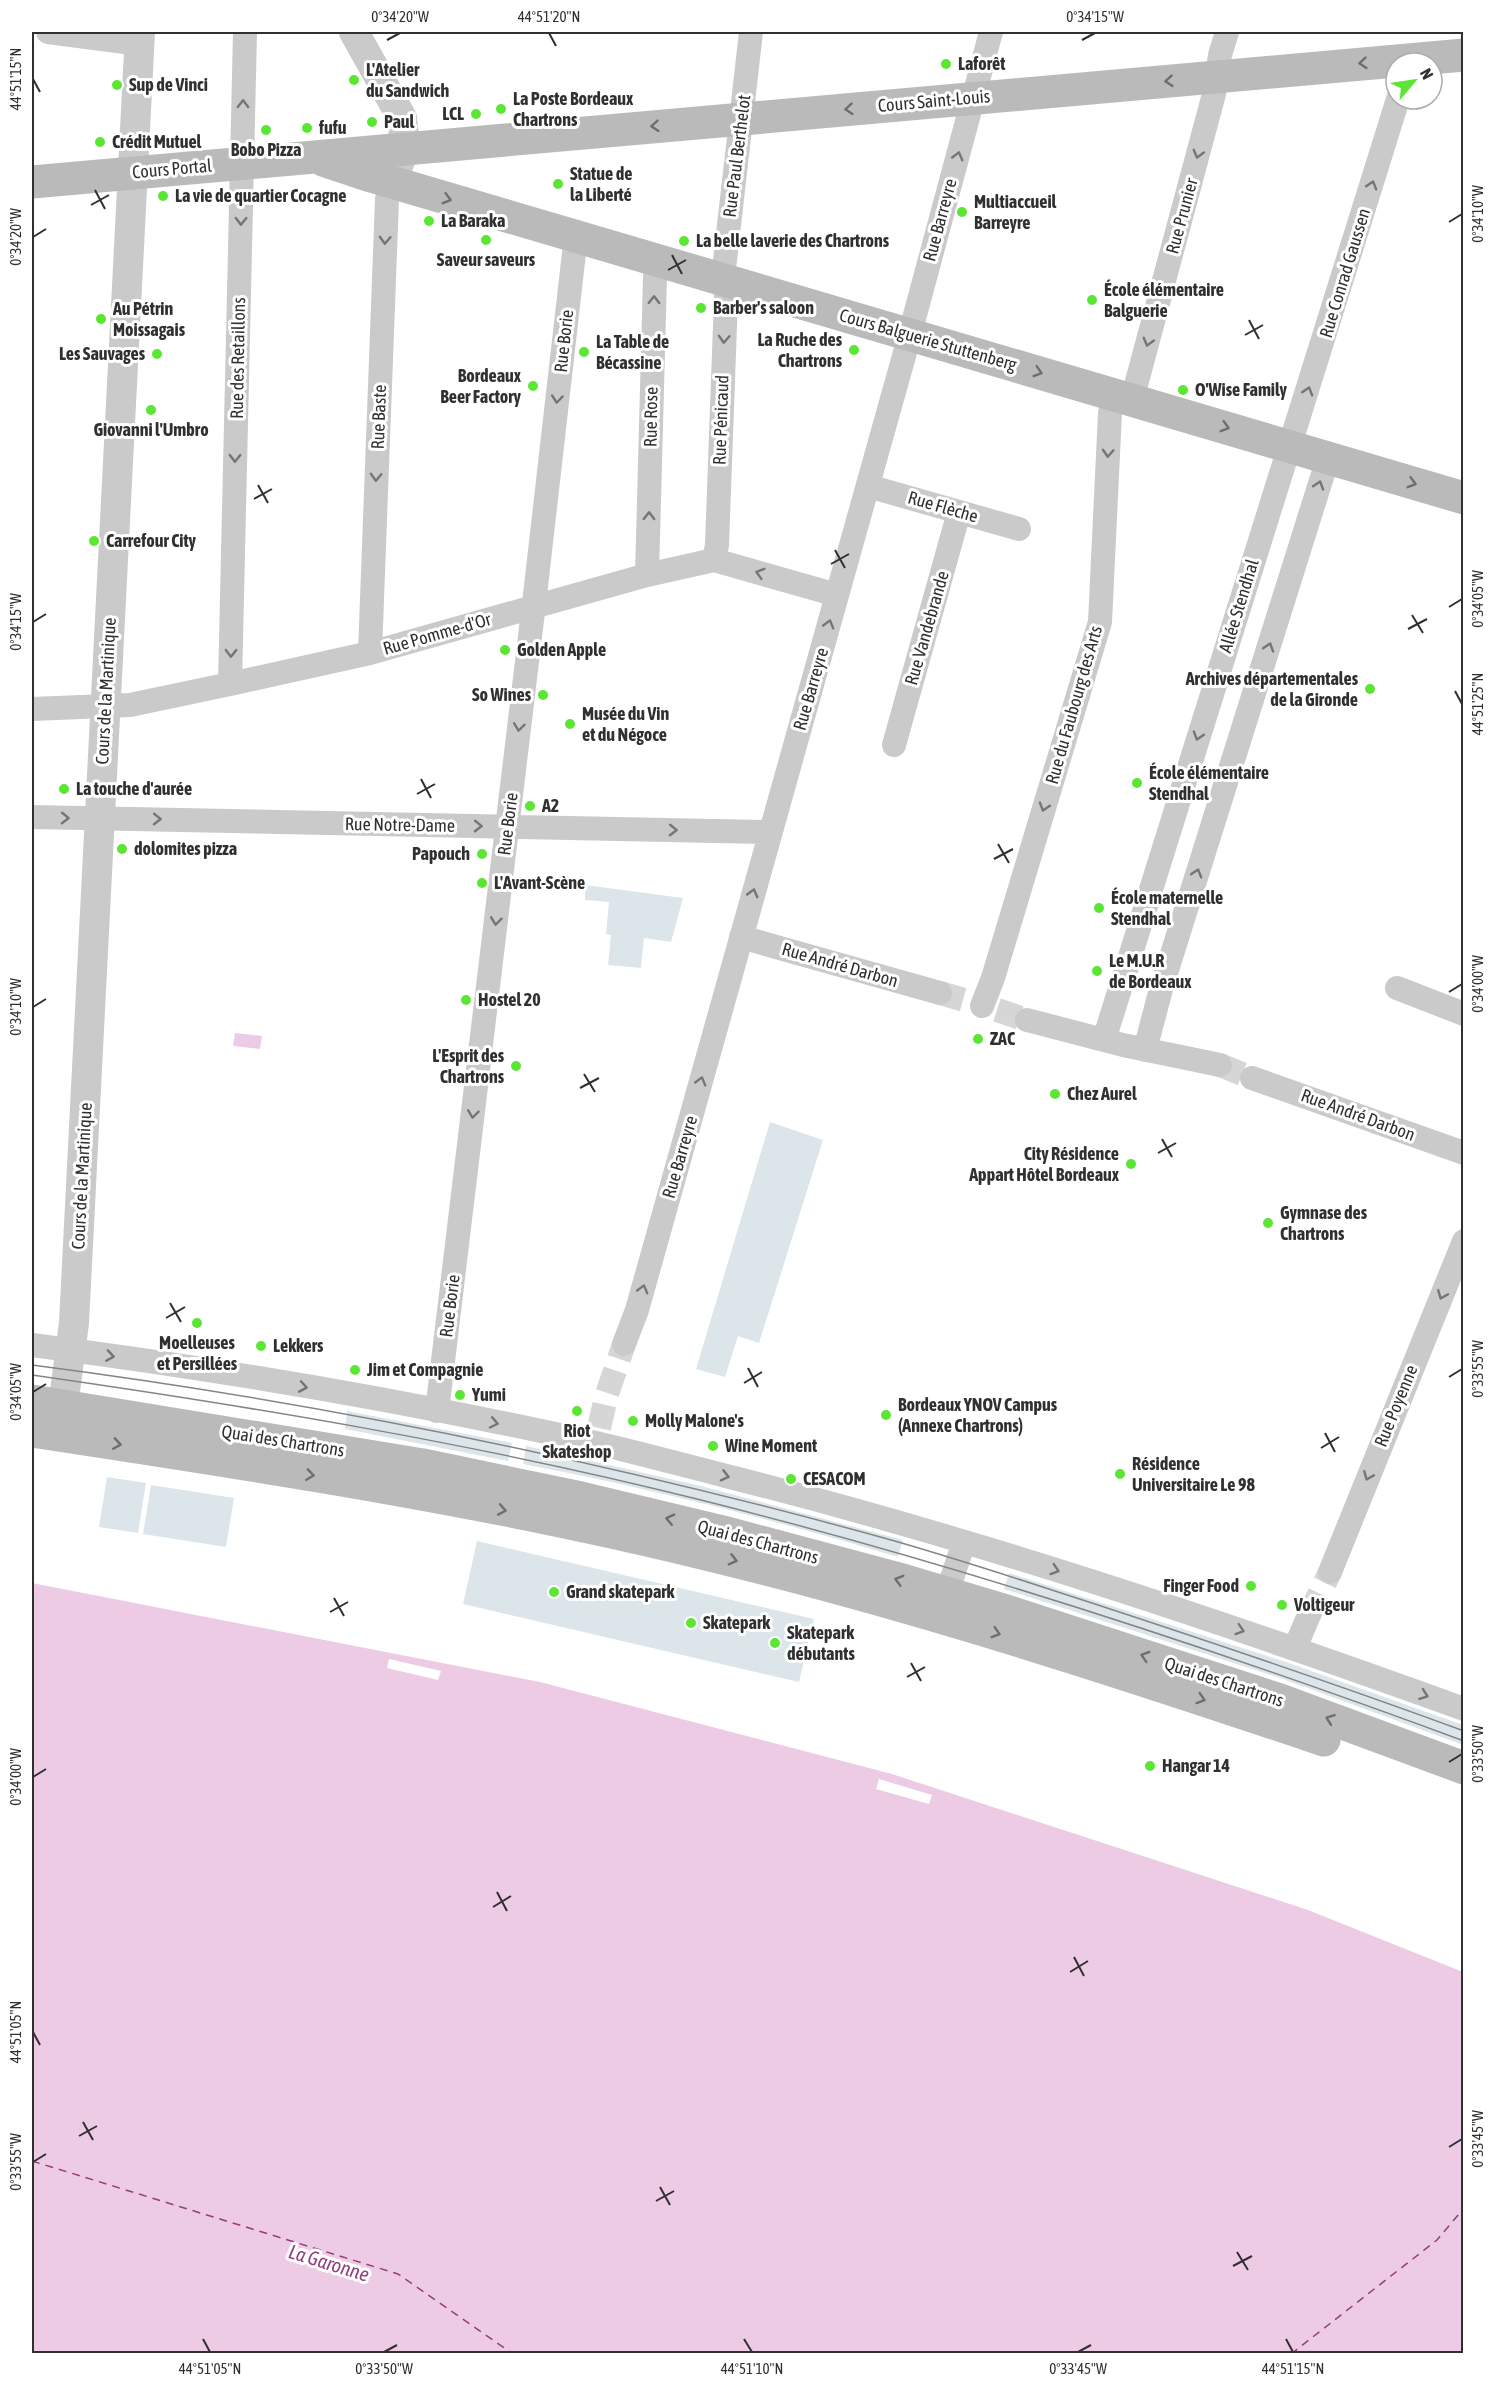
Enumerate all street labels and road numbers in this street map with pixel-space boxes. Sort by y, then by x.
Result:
street label: Cours Saint-Louis [877,85,991,116]
street label: Rue Paul Berthelot [719,93,754,218]
street label: Cours Portal [131,155,213,182]
street label: Rue Prunier [1161,175,1202,256]
street label: Rue Barreyre [918,176,961,264]
street label: Rue Conrad Gaussen [1315,206,1374,340]
street label: Rue des Retaillons [226,297,249,419]
street label: Cours Balguerie Stuttenberg [837,304,1019,375]
street label: Rue Borie [550,309,577,373]
street label: Rue Pénicaud [708,375,733,465]
street label: Rue Baste [367,384,390,450]
street label: Rue Rose [639,387,662,447]
street label: Rue Flèche [906,487,981,527]
street label: Allée Stendhal [1214,556,1263,655]
street label: Rue Vandebrande [900,568,953,687]
street label: Rue Pomme-d'Or [380,608,494,659]
street label: Cours de la Martinique [91,617,120,765]
street label: Rue du Faubourg des Arts [1041,623,1106,786]
street label: Rue Barreyre [789,645,832,732]
street label: Rue Borie [493,791,522,856]
street label: Rue Notre-Dame [345,813,455,836]
street label: Rue André Darbon [780,938,901,991]
street label: Rue André Darbon [1298,1084,1418,1145]
street label: Cours de la Martinique [67,1102,96,1250]
street label: Rue Barreyre [658,1113,701,1200]
street label: Rue Borie [435,1273,464,1338]
street label: Rue Poyenne [1370,1362,1421,1450]
street label: Quai des Chartrons [220,1420,346,1461]
street label: Quai des Chartrons [695,1515,821,1568]
street label: Quai des Chartrons [1162,1652,1286,1711]

